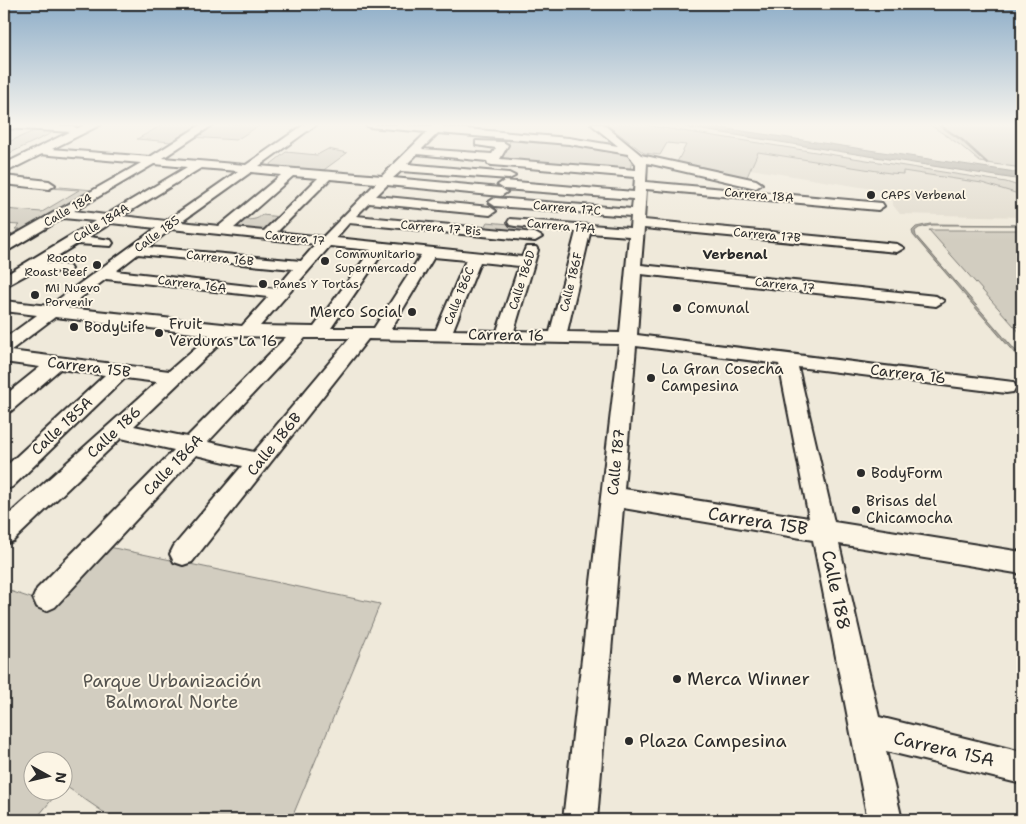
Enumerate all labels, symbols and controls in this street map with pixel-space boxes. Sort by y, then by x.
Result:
street label: Carrera 18A [724,184,795,206]
place label: CAPS Verbenal [881,187,966,203]
marker: CAPS Verbenal [865,189,877,201]
street label: Calle 184 [41,190,95,230]
street label: Carrera 17C [532,197,602,219]
street label: Calle 184A [70,200,132,246]
street label: Calle 185 [131,212,183,256]
street label: Carrera 17A [526,215,596,237]
street label: Carrera 17 Bis [400,217,482,240]
street label: Carrera 17B [733,224,801,246]
street label: Carrera 17 [264,227,326,249]
district label: Verbenal [702,245,768,263]
street label: Carrera 16B [185,246,255,270]
place label: Communitario Supermercado [335,246,417,276]
street label: Calle 186D [505,248,539,312]
place label: Rocoto Roast Beef [25,250,88,280]
street label: Calle 186F [556,250,586,313]
marker: Communitario Supermercado [319,255,331,267]
marker: Rocoto Roast Beef [91,259,103,271]
street label: Calle 186C [440,265,478,327]
street label: Carrera 16A [157,272,228,296]
street label: Carrera 17 [754,274,816,296]
place label: Panes Y Tortas [273,276,359,292]
marker: Panes Y Tortas [257,278,269,290]
place label: Mi Nuevo Porvenir [45,280,100,310]
marker: Mi Nuevo Porvenir [29,289,41,301]
place label: Comunal [687,298,750,318]
place label: Merco Social [310,302,402,322]
marker: Comunal [671,302,683,314]
marker: Merco Social [406,306,418,318]
place label: Fruit Verduras La 16 [169,314,277,351]
place label: BodyLife [84,317,145,337]
marker: BodyLife [68,321,80,333]
street label: Carrera 16 [468,324,544,346]
marker: Fruit Verduras La 16 [153,327,165,339]
street label: Carrera 15B [46,352,132,382]
place label: La Gran Cosecha Campesina [661,359,784,396]
street label: Carrera 16 [869,359,947,389]
marker: La Gran Cosecha Campesina [645,372,657,384]
street label: Calle 185A [27,392,97,460]
street label: Calle 186 [83,402,145,462]
street label: Calle 186B [242,408,306,480]
street label: Calle 187 [603,428,629,496]
street label: Calle 186A [139,430,207,500]
place label: BodyForm [871,463,943,483]
marker: BodyForm [855,467,867,479]
place label: Brisas del Chicamocha [866,491,953,528]
street label: Carrera 15B [706,501,810,541]
marker: Brisas del Chicamocha [850,504,862,516]
street label: Calle 188 [816,548,856,632]
place label: Merca Winner [687,667,810,691]
park label: Parque Urbanización Balmoral Norte [83,669,261,714]
marker: Merca Winner [671,673,683,685]
street label: Carrera 15A [891,726,997,772]
place label: Plaza Campesina [639,729,787,753]
marker: Plaza Campesina [623,735,635,747]
north arrow [22,752,72,802]
text: N [51,771,71,785]

